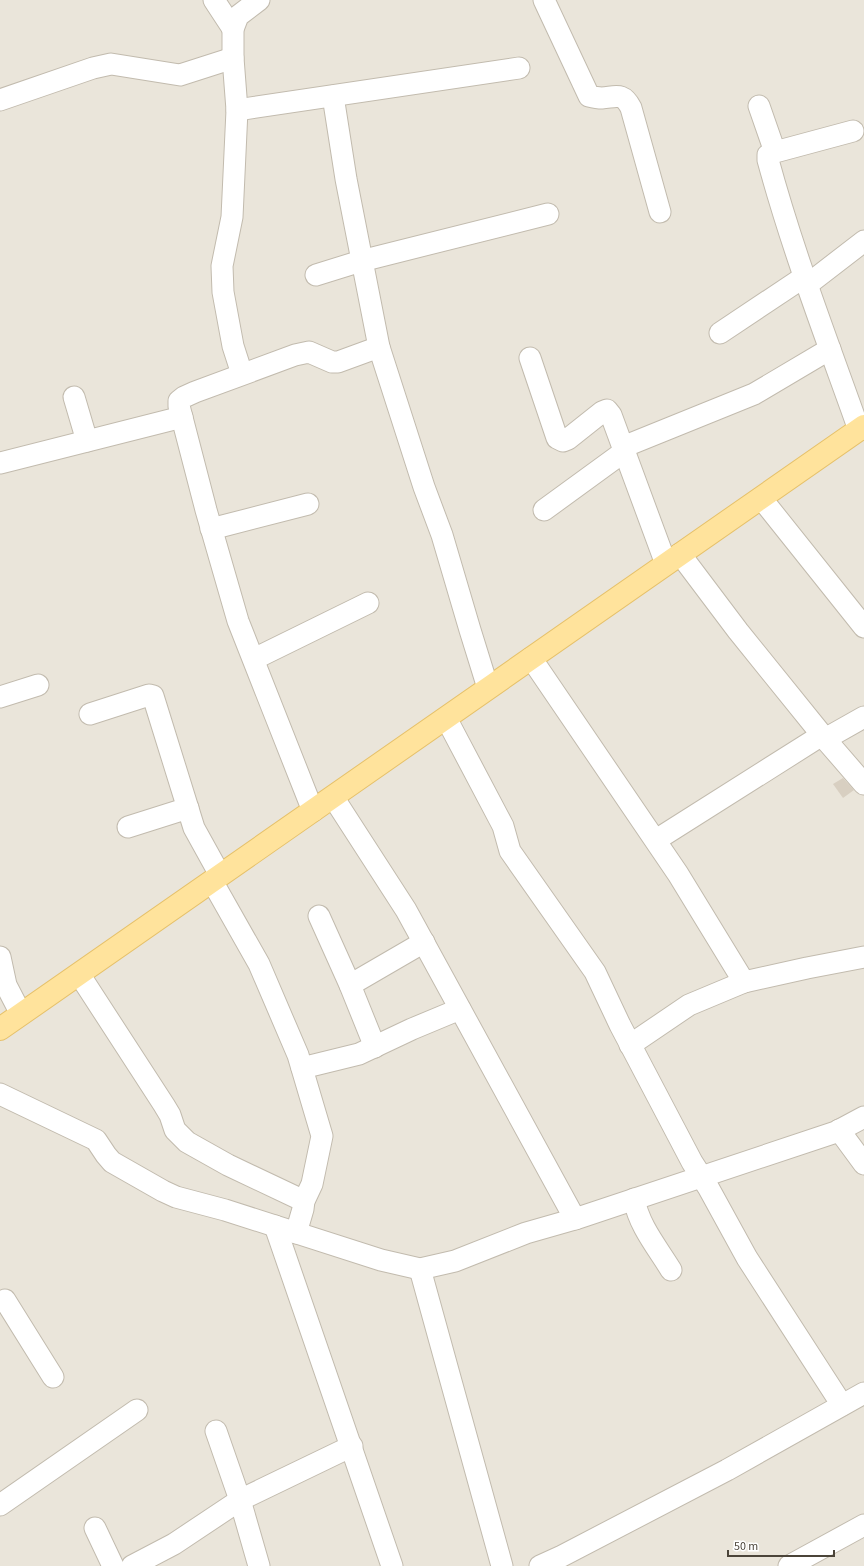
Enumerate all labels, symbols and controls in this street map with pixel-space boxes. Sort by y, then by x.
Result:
scale bar [728,1532,834,1558]
text: 50 m [734,1538,758,1555]

